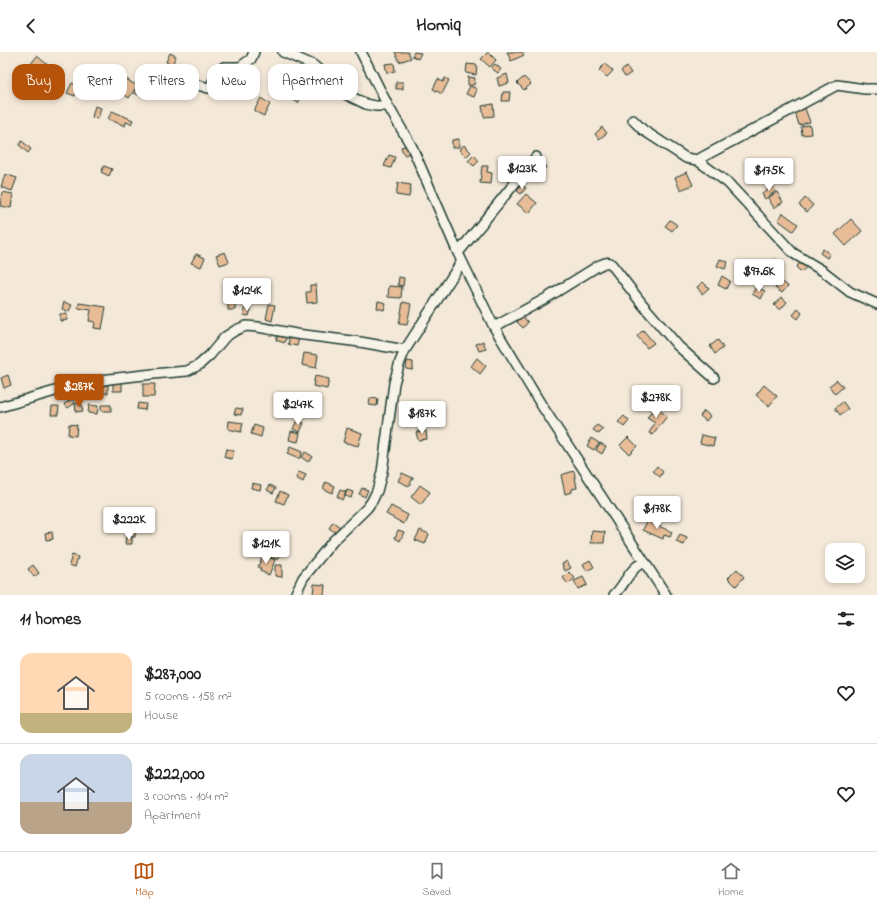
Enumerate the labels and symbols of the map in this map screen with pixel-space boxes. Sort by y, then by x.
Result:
pin: $123K [494,156,550,190]
pin: $175K [741,158,797,192]
pin: $97.6K [726,259,792,293]
pin: $124K [219,278,275,312]
pin: $287K [51,374,107,408]
pin: $278K [628,385,684,419]
pin: $247K [270,392,326,426]
pin: $187K [394,401,450,435]
pin: $178K [629,496,685,530]
pin: $222K [101,507,157,541]
pin: $121K [238,531,294,565]

